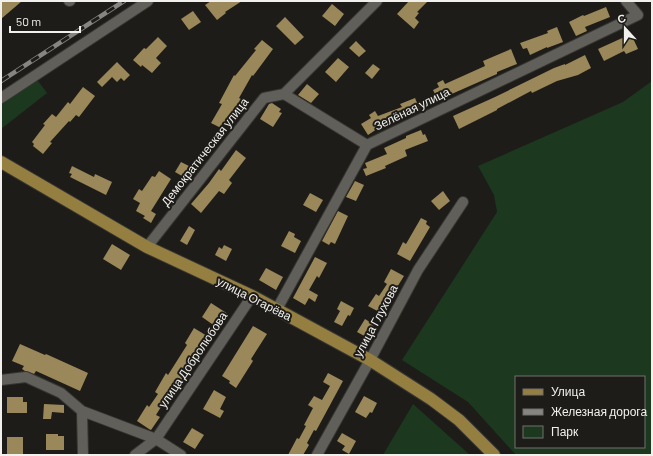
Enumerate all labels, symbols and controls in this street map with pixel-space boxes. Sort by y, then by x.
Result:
scale bar [10,8,80,34]
north arrow [605,8,645,48]
text: С [615,11,627,26]
text: 50 m [16,14,41,28]
street label: Зелёная улица [371,84,452,133]
street label: Демократическая улица [158,94,252,209]
street label: улица Огарёва [214,273,294,324]
street label: улица Глухова [350,282,401,359]
street label: улица Добролюбова [155,309,231,411]
legend [515,376,645,448]
text: Улица [551,384,585,399]
text: Железная дорога [551,404,647,419]
text: Парк [551,424,579,439]

